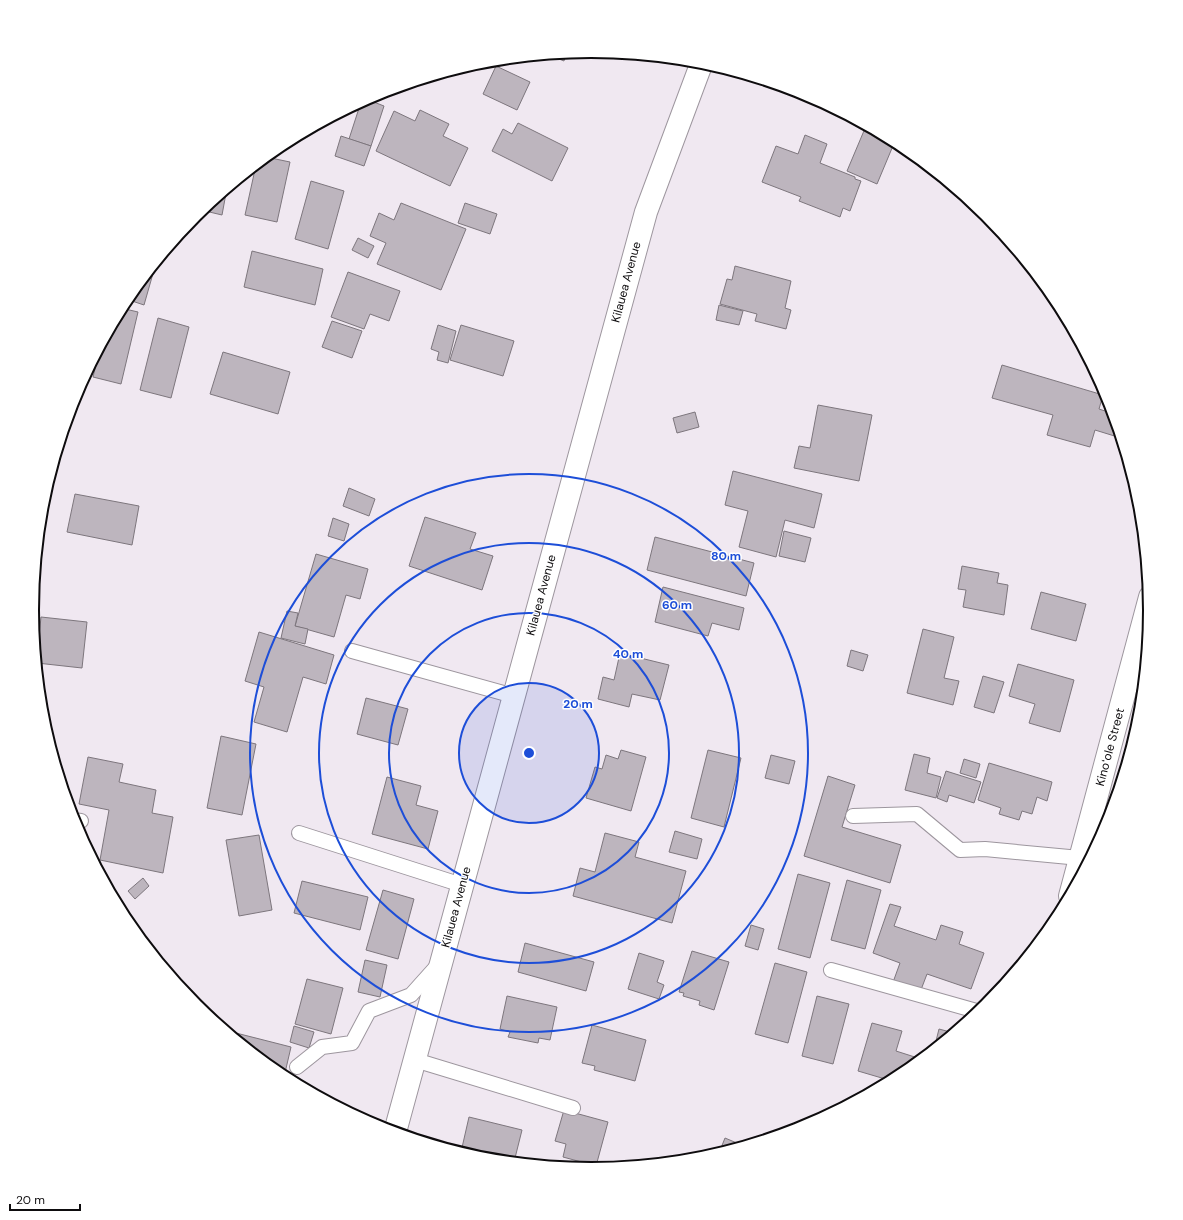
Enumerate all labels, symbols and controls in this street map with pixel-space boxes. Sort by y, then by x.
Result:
street label: Kilauea Avenue [607,240,645,324]
text: 80 m [711,548,741,564]
street label: Kilauea Avenue [522,553,560,637]
text: 60 m [662,597,692,613]
text: 40 m [613,646,643,662]
text: 20 m [563,696,593,712]
street label: Kinoʻole Street [1092,706,1128,788]
centre of rings [522,746,536,760]
street label: Kilauea Avenue [437,865,475,949]
scale bar [10,1186,80,1212]
text: 20 m [16,1192,45,1208]

